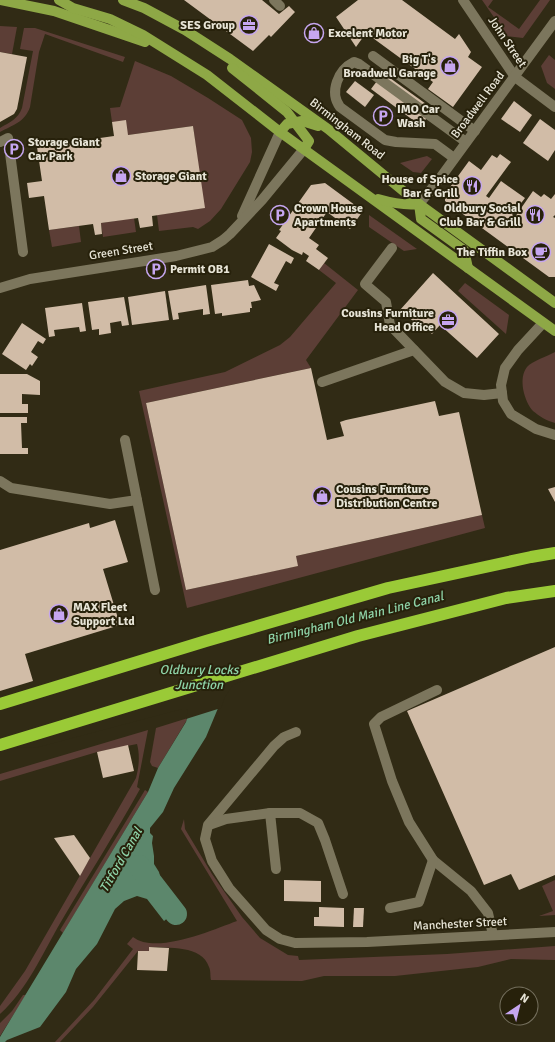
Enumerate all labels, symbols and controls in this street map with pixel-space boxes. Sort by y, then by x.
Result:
office icon: SES Group [238,14,260,36]
street label: John Street [484,14,530,70]
place label: SES Group [180,18,236,33]
shop icon: Excelent Motor [303,22,325,44]
place label: Excelent Motor [328,26,407,41]
place label: Big T's Broadwell Garage [343,52,437,81]
shop icon: Big T's Broadwell Garage [439,55,461,77]
street label: Broadwell Road [448,69,508,141]
street label: Birmingham Road [306,95,388,163]
place label: IMO Car Wash [397,102,440,131]
parking icon: IMO Car Wash [372,105,394,127]
place label: Storage Giant Car Park [28,135,100,164]
parking icon: Storage Giant Car Park [3,138,25,160]
shop icon: Storage Giant [110,165,132,187]
place label: Storage Giant [135,169,207,184]
place label: House of Spice Bar & Grill [381,172,458,201]
restaurant icon: House of Spice Bar & Grill [461,175,483,197]
place label: Crown House Apartments [294,201,363,230]
place label: Oldbury Social Club Bar & Grill [439,201,521,230]
parking icon: Crown House Apartments [269,204,291,226]
restaurant icon: Oldbury Social Club Bar & Grill [524,204,546,226]
street label: Green Street [88,239,154,263]
cafe icon: The Tiffin Box [530,241,552,263]
place label: The Tiffin Box [457,245,527,260]
parking icon: Permit OB1 [145,258,167,280]
place label: Permit OB1 [170,262,230,277]
place label: Cousins Furniture Head Office [341,306,434,335]
office icon: Cousins Furniture Head Office [437,309,459,331]
place label: Cousins Furniture Distribution Centre [336,482,437,511]
shop icon: Cousins Furniture Distribution Centre [311,485,333,507]
water label: Birmingham Old Main Line Canal [265,588,446,648]
place label: MAX Fleet Support Ltd [73,600,135,629]
shop icon: MAX Fleet Support Ltd [48,603,70,625]
water label: Oldbury Locks Junction [160,662,240,693]
water label: Titford Canal [96,824,146,895]
street label: Manchester Street [413,914,507,934]
north arrow [499,986,539,1026]
text: N [518,991,531,1006]

